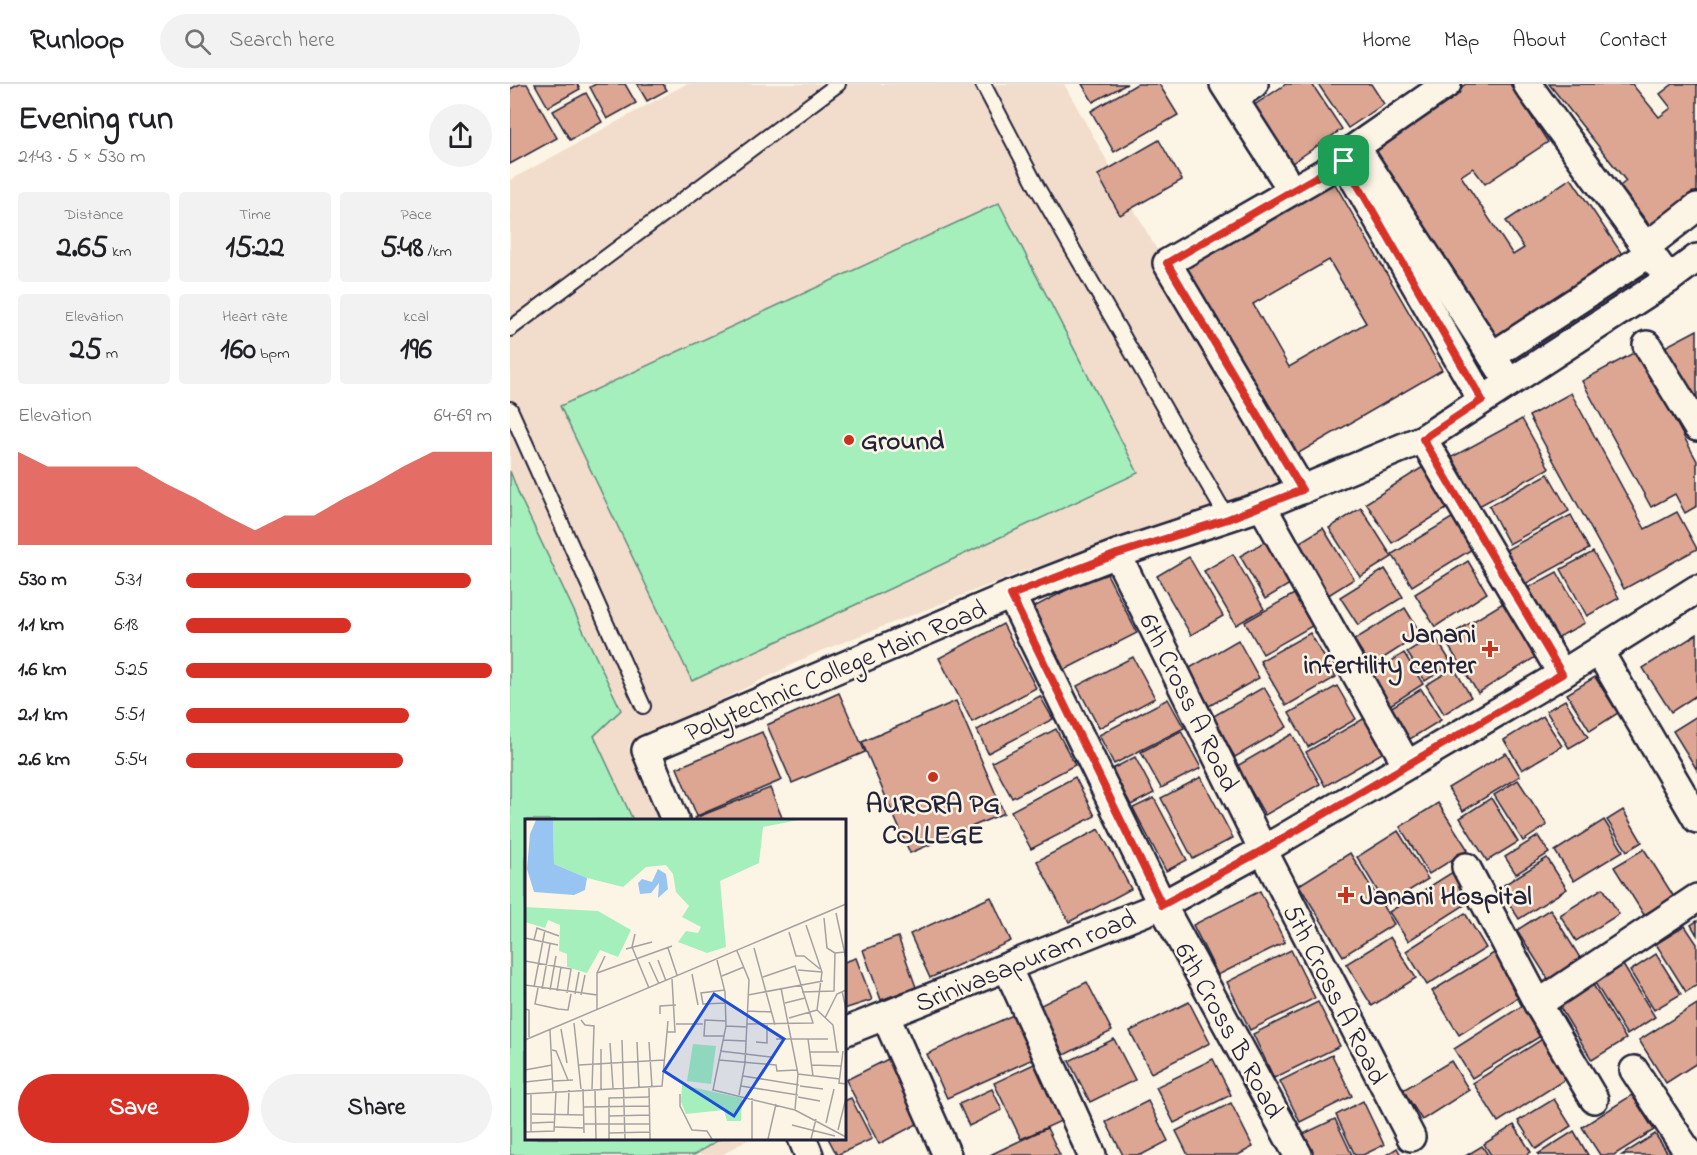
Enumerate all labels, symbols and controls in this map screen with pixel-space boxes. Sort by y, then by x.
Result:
search box [160,14,580,68]
text: Runloop [30,21,124,62]
icon: search [181,25,214,58]
text: Search here [229,25,335,57]
text: Home [1362,26,1411,56]
text: Map [1444,26,1479,56]
text: About [1512,26,1566,56]
text: Contact [1599,26,1667,56]
text: Evening run [18,96,173,144]
button: share [429,104,492,167]
pin [1318,135,1369,186]
text: 21:43 · 5 × 530 m [18,143,146,172]
icon: arrive [1327,144,1360,177]
text: Distance [65,203,123,227]
text: Time [239,203,271,227]
text: Pace [400,203,432,227]
text: 2.65 [57,227,108,271]
text: 15:22 [225,227,285,271]
text: 5:48 [380,227,423,271]
text: km [108,240,131,264]
text: /km [423,240,452,264]
text: Elevation [65,305,123,329]
text: Heart rate [222,305,288,329]
text: kcal [403,305,429,329]
text: 25 [70,329,102,373]
text: 160 [220,329,256,373]
text: 196 [400,329,432,373]
text: m [102,342,118,366]
text: bpm [256,342,290,366]
text: Elevation [18,402,92,431]
text: 64–69 m [434,402,492,431]
place label: Ground [861,423,945,462]
marker: Ground [842,433,856,447]
text: 530 m [18,566,67,595]
text: 5:31 [114,566,142,595]
street label: Polytechnic College Main Road [679,591,993,754]
street label: 6th Cross A Road [1128,607,1248,799]
text: 1.1 km [18,611,64,640]
text: 6:18 [114,611,138,640]
place label: Janani infertility center [1304,616,1477,686]
marker: Janani infertility center [1481,640,1499,658]
text: 1.6 km [18,656,67,685]
text: 5:25 [114,656,149,685]
text: 2.1 km [18,701,68,730]
text: 5:51 [114,701,145,730]
text: 2.6 km [18,746,70,775]
text: 5:54 [114,746,147,775]
marker: AURORA PG COLLEGE [926,770,940,784]
place label: AURORA PG COLLEGE [866,786,1000,856]
inset map [525,819,846,1140]
place label: Janani Hospital [1360,878,1532,917]
marker: Janani Hospital [1337,886,1355,904]
street label: 5th Cross A Road [1272,898,1396,1092]
street label: Srinivasapuram road [910,900,1142,1024]
street label: 6th Cross B Road [1163,936,1292,1126]
button: Save [18,1074,249,1143]
button: Share [261,1074,492,1143]

